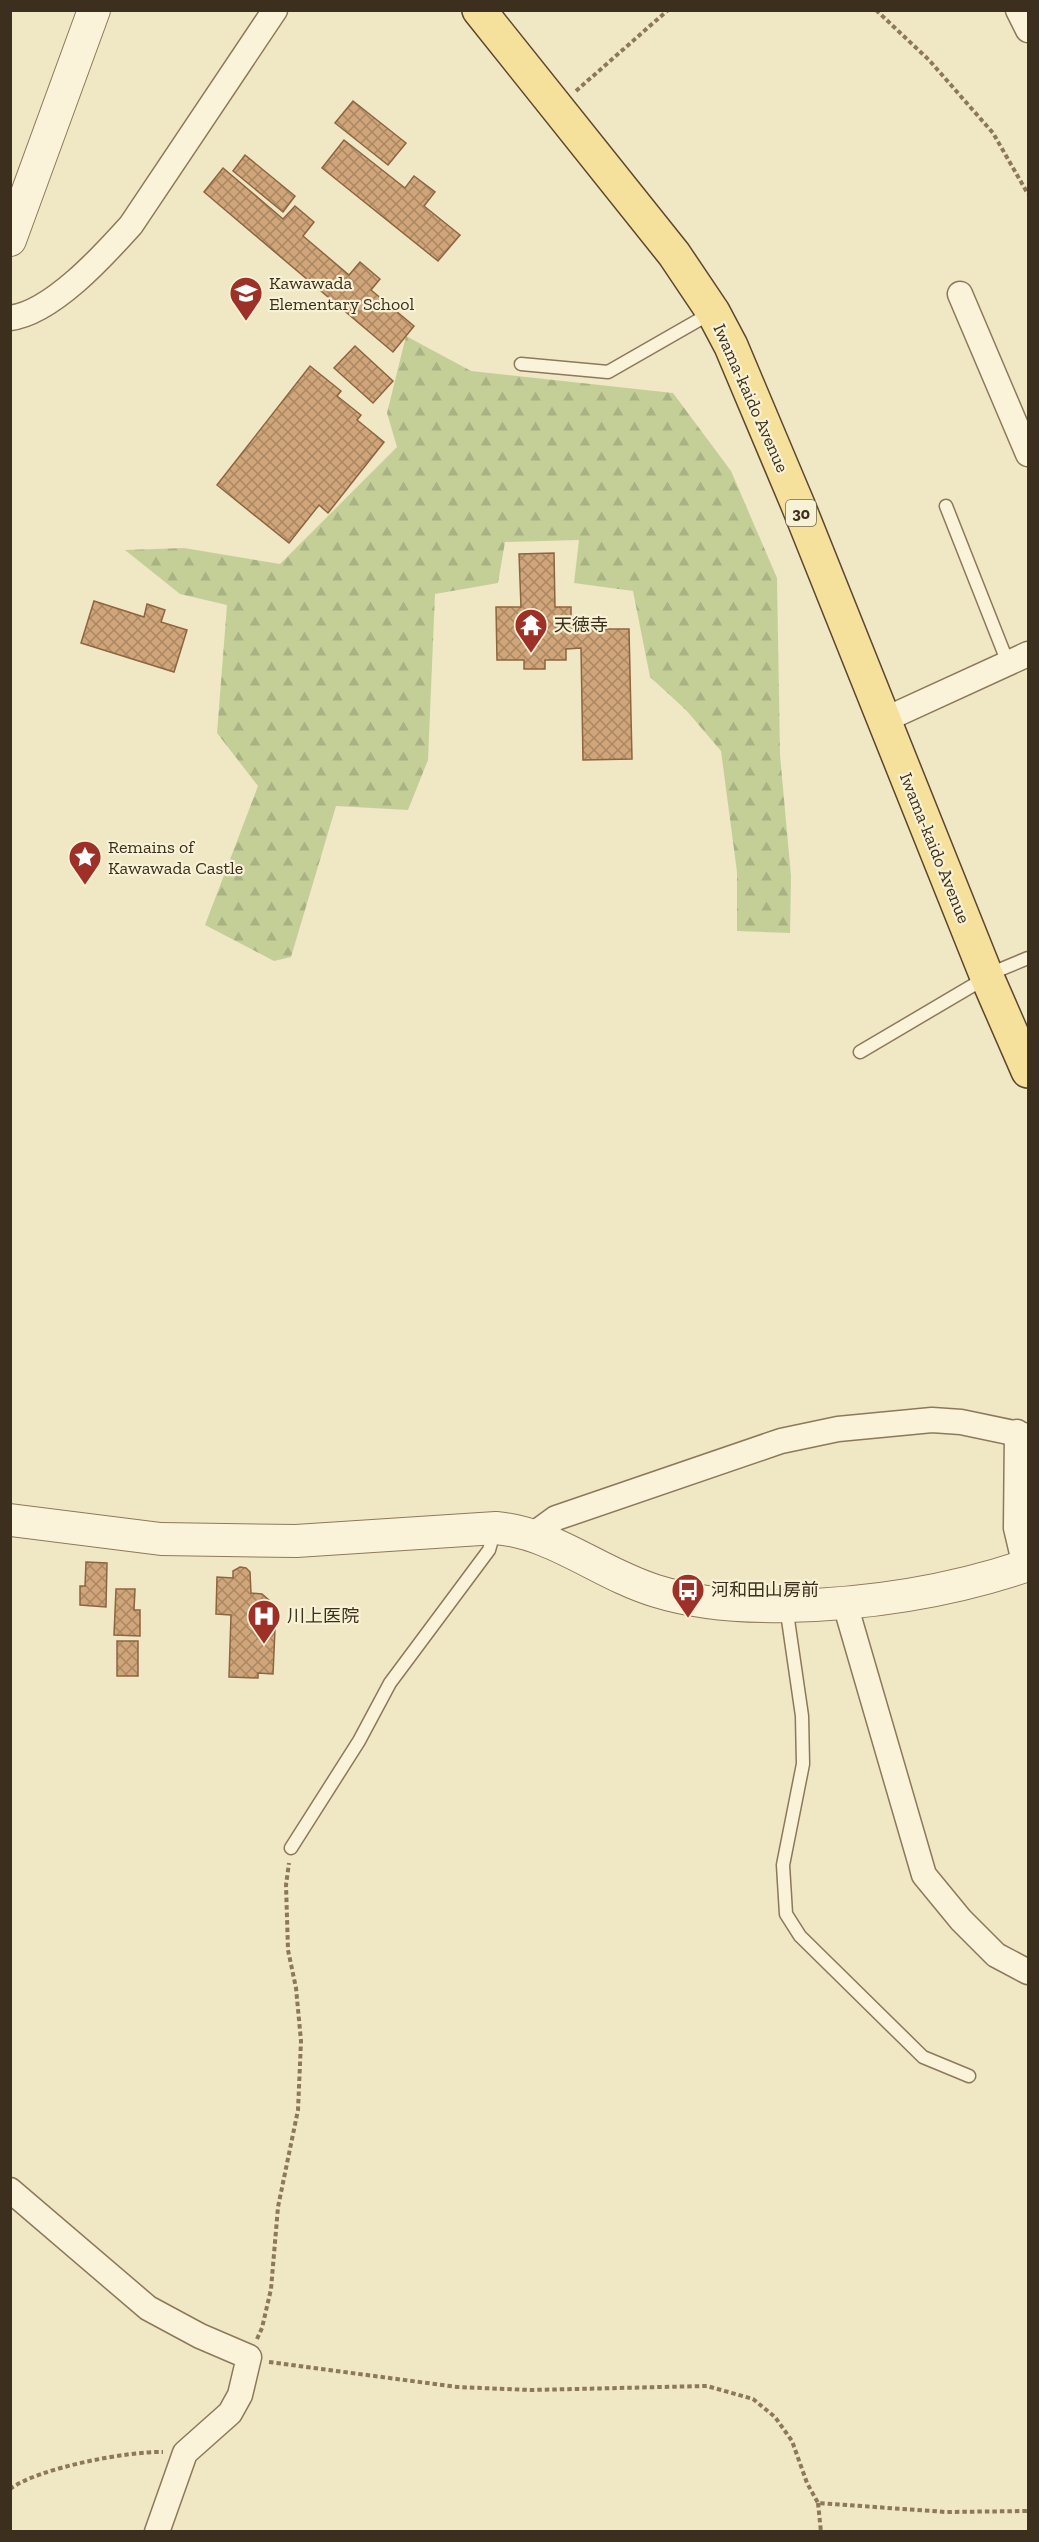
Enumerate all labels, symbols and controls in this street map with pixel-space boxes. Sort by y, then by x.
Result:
place label: Kawawada Elementary School [269,272,414,315]
school or university icon: Kawawada Elementary School [228,275,264,322]
street label: Iwama-kaido Avenue [708,320,794,476]
road number: 30 [786,500,816,526]
temple icon: 天徳寺 [513,607,549,654]
place label: 天徳寺 [554,614,608,636]
street label: Iwama-kaido Avenue [895,769,975,927]
place label: Remains of Kawawada Castle [108,836,243,879]
place icon: Remains of Kawawada Castle [67,839,103,886]
bus stop icon: 河和田山房前 [670,1572,706,1619]
place label: 河和田山房前 [711,1579,819,1601]
hospital icon: 川上医院 [246,1598,282,1645]
place label: 川上医院 [287,1605,359,1627]

